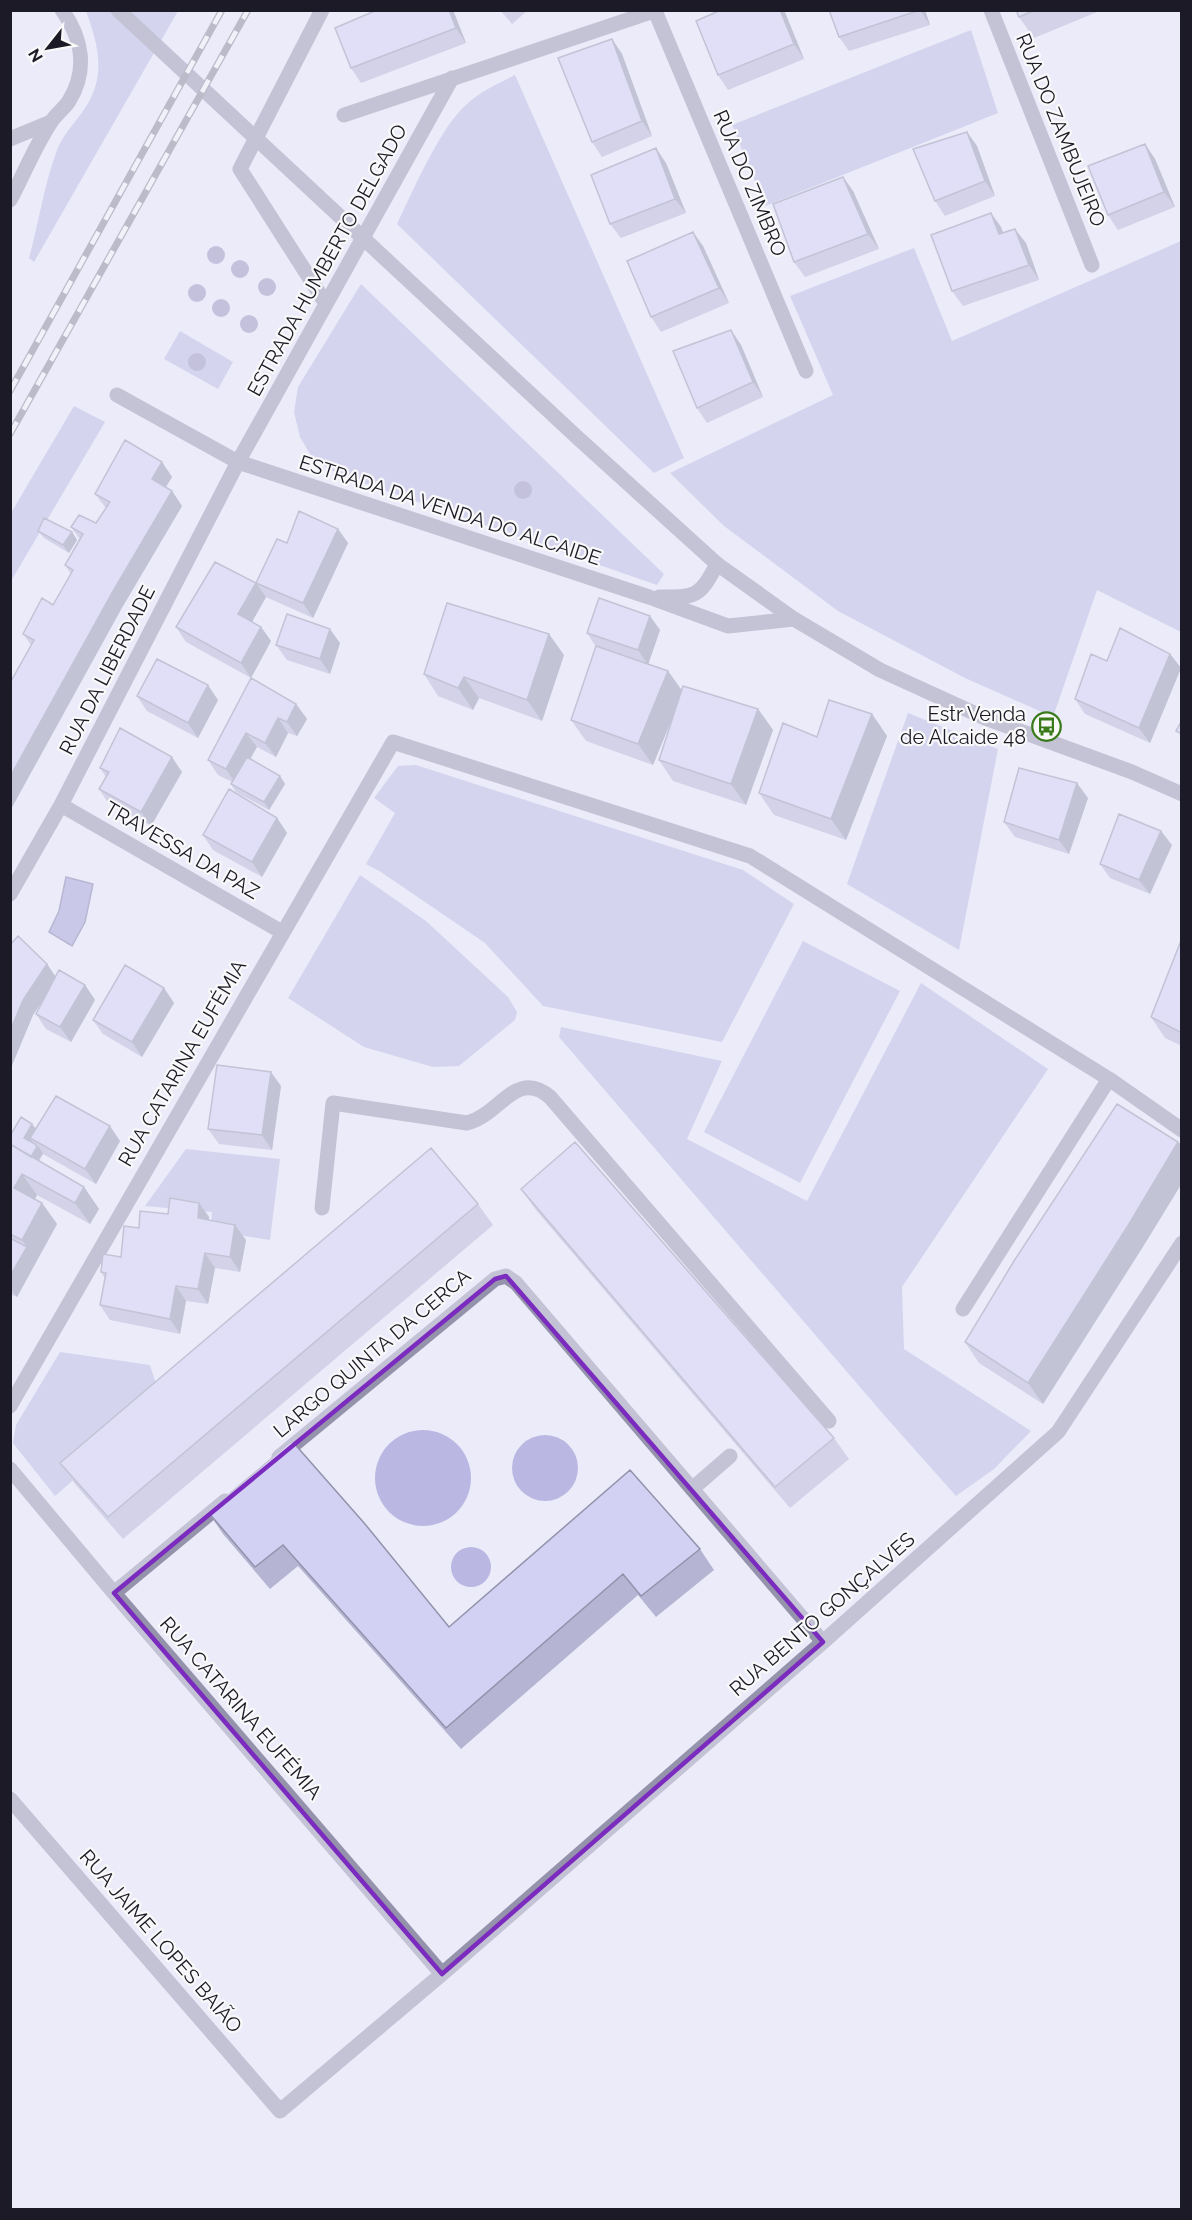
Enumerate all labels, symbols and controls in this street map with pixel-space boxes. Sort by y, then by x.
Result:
north arrow [18,18,78,78]
street label: RUA DO ZAMBUJEIRO [1011,30,1111,230]
text: N [24,45,47,66]
street label: RUA DO ZIMBRO [708,106,792,260]
street label: ESTRADA HUMBERTO DELGADO [242,120,412,400]
street label: ESTRADA DA VENDA DO ALCAIDE [296,450,604,570]
street label: RUA DA LIBERDADE [54,582,160,758]
place label: Estr Venda de Alcaide 48 [900,702,1026,749]
bus stop icon: Estr Venda de Alcaide 48 [1031,710,1063,742]
street label: TRAVESSA DA PAZ [100,796,264,904]
street label: RUA CATARINA EUFÉMIA [113,955,251,1170]
street label: LARGO QUINTA DA CERCA [269,1263,476,1442]
street label: RUA BENTO GONÇALVES [724,1527,920,1701]
street label: RUA CATARINA EUFÉMIA [155,1612,327,1805]
street label: RUA JAIME LOPES BAIÃO [75,1844,247,2038]

